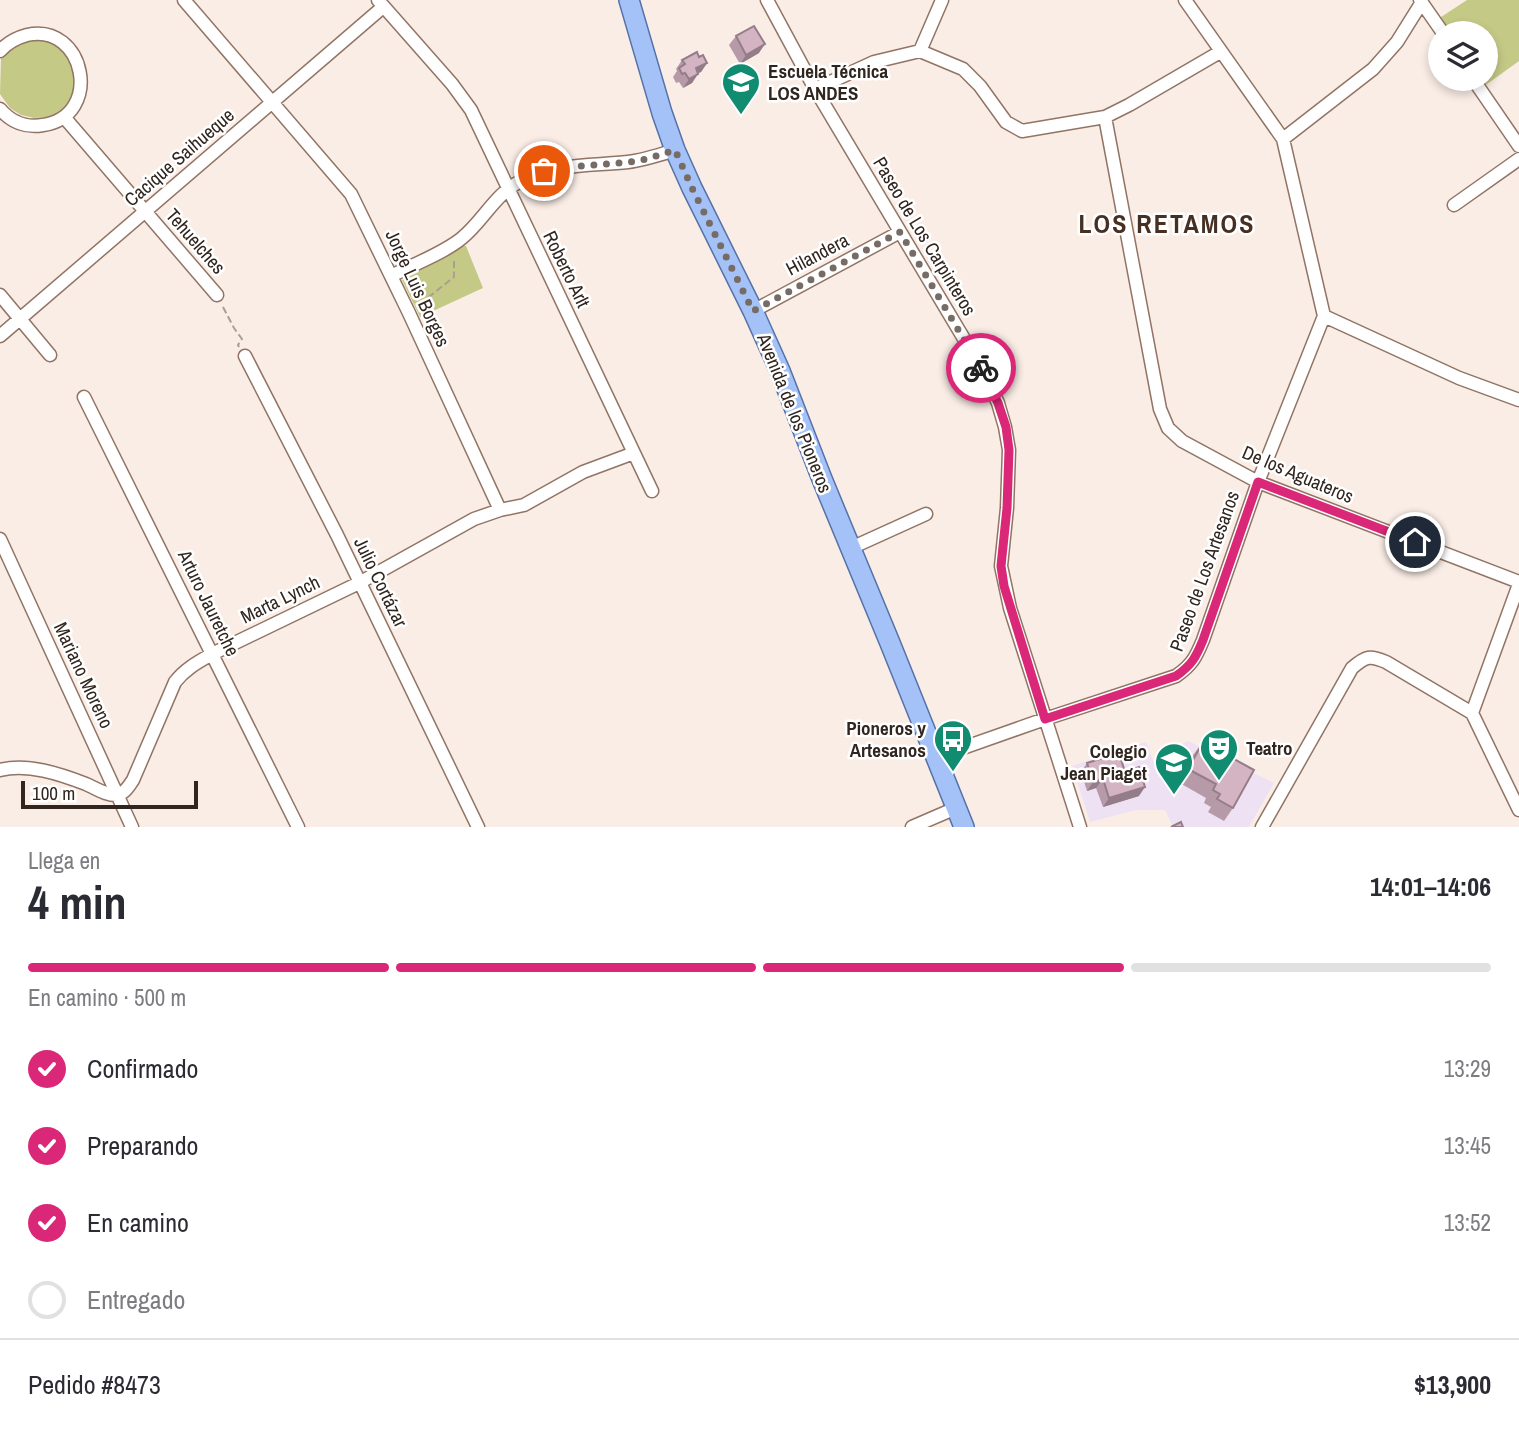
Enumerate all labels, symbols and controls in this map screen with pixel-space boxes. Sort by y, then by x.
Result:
map controls [1428,21,1498,91]
button: layers [1428,21,1498,91]
place label: Escuela Técnica LOS ANDES [768,58,888,106]
school or university icon: Escuela Técnica LOS ANDES [720,61,762,116]
street label: Cacique Saihueque [118,102,240,212]
pin [514,141,574,201]
icon: bag [525,152,563,190]
street label: Paseo de Los Carpinteros [867,152,983,320]
street label: Tehuelches [160,203,232,279]
district label: LOS RETAMOS [1079,206,1255,241]
street label: Jorge Luis Borges [379,225,457,351]
street label: Roberto Arlt [537,226,597,312]
street label: Hilandera [781,227,853,281]
street label: Avenida de los Pioneros [751,329,839,497]
courier [946,333,1016,403]
icon: bike [962,349,1000,387]
street label: De los Aguateros [1238,439,1358,509]
street label: Paseo de Los Artesanos [1163,487,1245,655]
pin [1385,512,1445,572]
icon: home [1396,523,1434,561]
street label: Julio Cortázar [348,533,414,632]
street label: Arturo Jauretche [172,545,246,660]
street label: Marta Lynch [236,569,324,629]
street label: Mariano Moreno [48,618,120,732]
place label: Pioneros y Artesanos [846,715,926,763]
bus stop icon: Pioneros y Artesanos [932,718,974,773]
theatre icon: Teatro [1198,727,1240,782]
place label: Teatro [1246,735,1292,761]
place label: Colegio Jean Piaget [1060,738,1147,786]
school or university icon: Colegio Jean Piaget [1153,741,1195,796]
scale bar [21,778,198,810]
text: 100 m [32,780,75,806]
text: Llega en [28,845,100,876]
text: 14:01–14:06 [1370,869,1491,904]
text: 4 min [28,871,127,933]
text: En camino · 500 m [28,982,186,1013]
icon: check [28,1050,66,1088]
text: Confirmado [87,1051,198,1086]
text: 13:29 [1444,1053,1491,1084]
icon: check [28,1127,66,1165]
text: Preparando [87,1128,198,1163]
text: 13:45 [1444,1130,1491,1161]
icon: check [28,1204,66,1242]
text: En camino [87,1205,189,1240]
text: 13:52 [1444,1207,1491,1238]
text: Entregado [87,1282,185,1317]
text: Pedido #8473 [28,1367,161,1402]
text: $13,900 [1414,1367,1491,1402]

